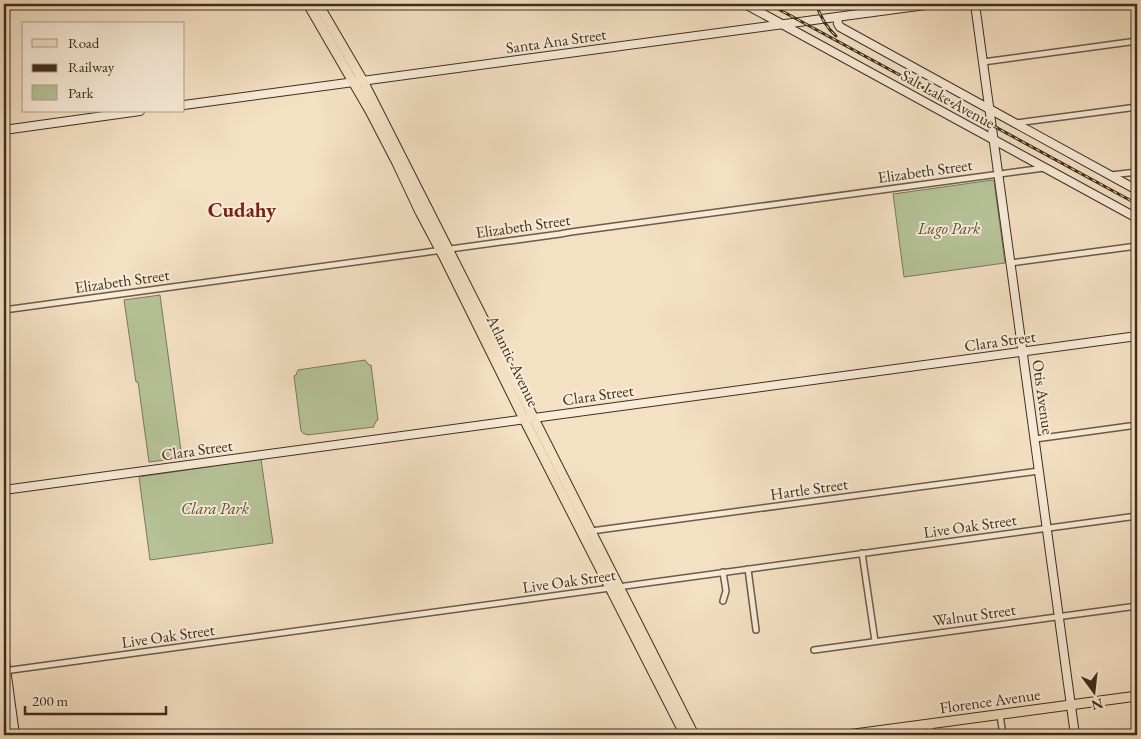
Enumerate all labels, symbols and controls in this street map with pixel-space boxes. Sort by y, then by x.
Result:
legend [22,22,185,112]
street label: Santa Ana Street [504,24,608,58]
text: Road [68,33,100,52]
text: Railway [68,57,115,76]
street label: Salt Lake Avenue [897,64,999,134]
text: Park [68,83,95,102]
street label: Elizabeth Street [876,154,974,188]
district label: Cudahy [208,196,277,223]
street label: Elizabeth Street [474,209,572,243]
park label: Lugo Park [917,218,981,239]
street label: Elizabeth Street [73,264,171,298]
street label: Atlantic Avenue [481,311,544,410]
street label: Clara Street [963,326,1037,356]
street label: Otis Avenue [1027,358,1059,436]
street label: Clara Street [561,380,635,410]
street label: Clara Street [160,435,234,465]
street label: Hartle Street [769,473,849,505]
park label: Clara Park [181,498,250,519]
street label: Live Oak Street [922,509,1018,543]
street label: Live Oak Street [521,564,617,598]
street label: Walnut Street [931,599,1017,631]
street label: Live Oak Street [120,619,216,653]
north arrow [1068,666,1118,716]
scale bar [25,684,166,716]
street label: Florence Avenue [938,684,1042,718]
text: 200 m [32,691,69,710]
text: N [1089,694,1105,715]

